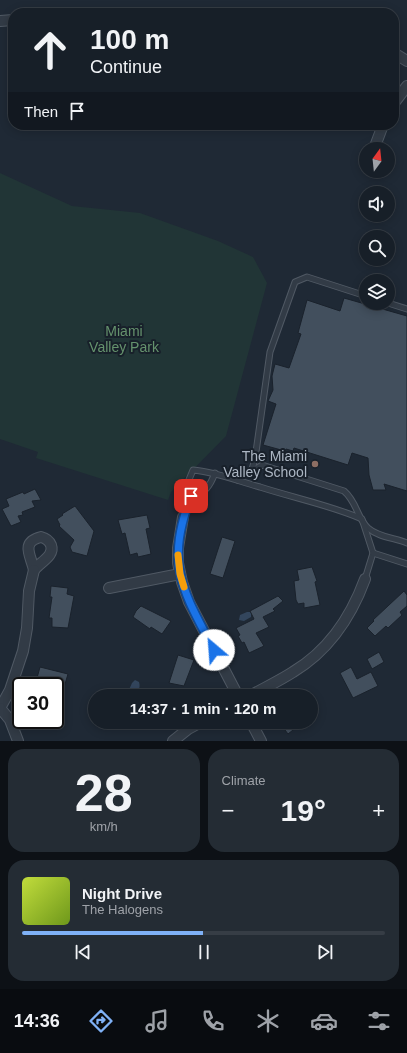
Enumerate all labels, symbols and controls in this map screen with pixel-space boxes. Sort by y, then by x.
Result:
icon: ahead [24,24,76,76]
text: 100 m [90,24,169,55]
text: Continue [90,57,162,77]
icon: arrive [66,100,88,122]
text: Then [24,103,58,120]
north arrow [359,142,395,178]
map controls [359,142,395,310]
button: sound [359,186,395,222]
button: search [359,230,395,266]
button: layers [359,274,395,310]
park label: Miami Valley Park [89,323,160,355]
place label: The Miami Valley School [223,448,307,480]
marker: The Miami Valley School [310,459,320,469]
pin [174,479,208,513]
icon: arrive [180,485,202,507]
position arrow [193,629,235,671]
speed limit sign: 30 [12,677,64,729]
text: 14:37 · 1 min · 120 m [130,700,276,717]
text: 28 [75,764,133,822]
text: Climate [222,773,266,788]
text: 19° [281,794,326,827]
text: − [222,798,234,823]
text: + [372,798,385,823]
text: km/h [90,819,118,834]
text: Night Drive [82,885,162,902]
text: The Halogens [82,902,163,917]
icon: previous [72,941,94,963]
icon: pause [193,941,215,963]
icon: next [314,941,336,963]
icon: directions [87,1007,115,1035]
icon: music [143,1007,171,1035]
icon: phone [199,1007,227,1035]
icon: climate [254,1007,282,1035]
icon: car [310,1007,338,1035]
icon: filters [365,1007,393,1035]
text: 14:36 [14,1011,60,1031]

